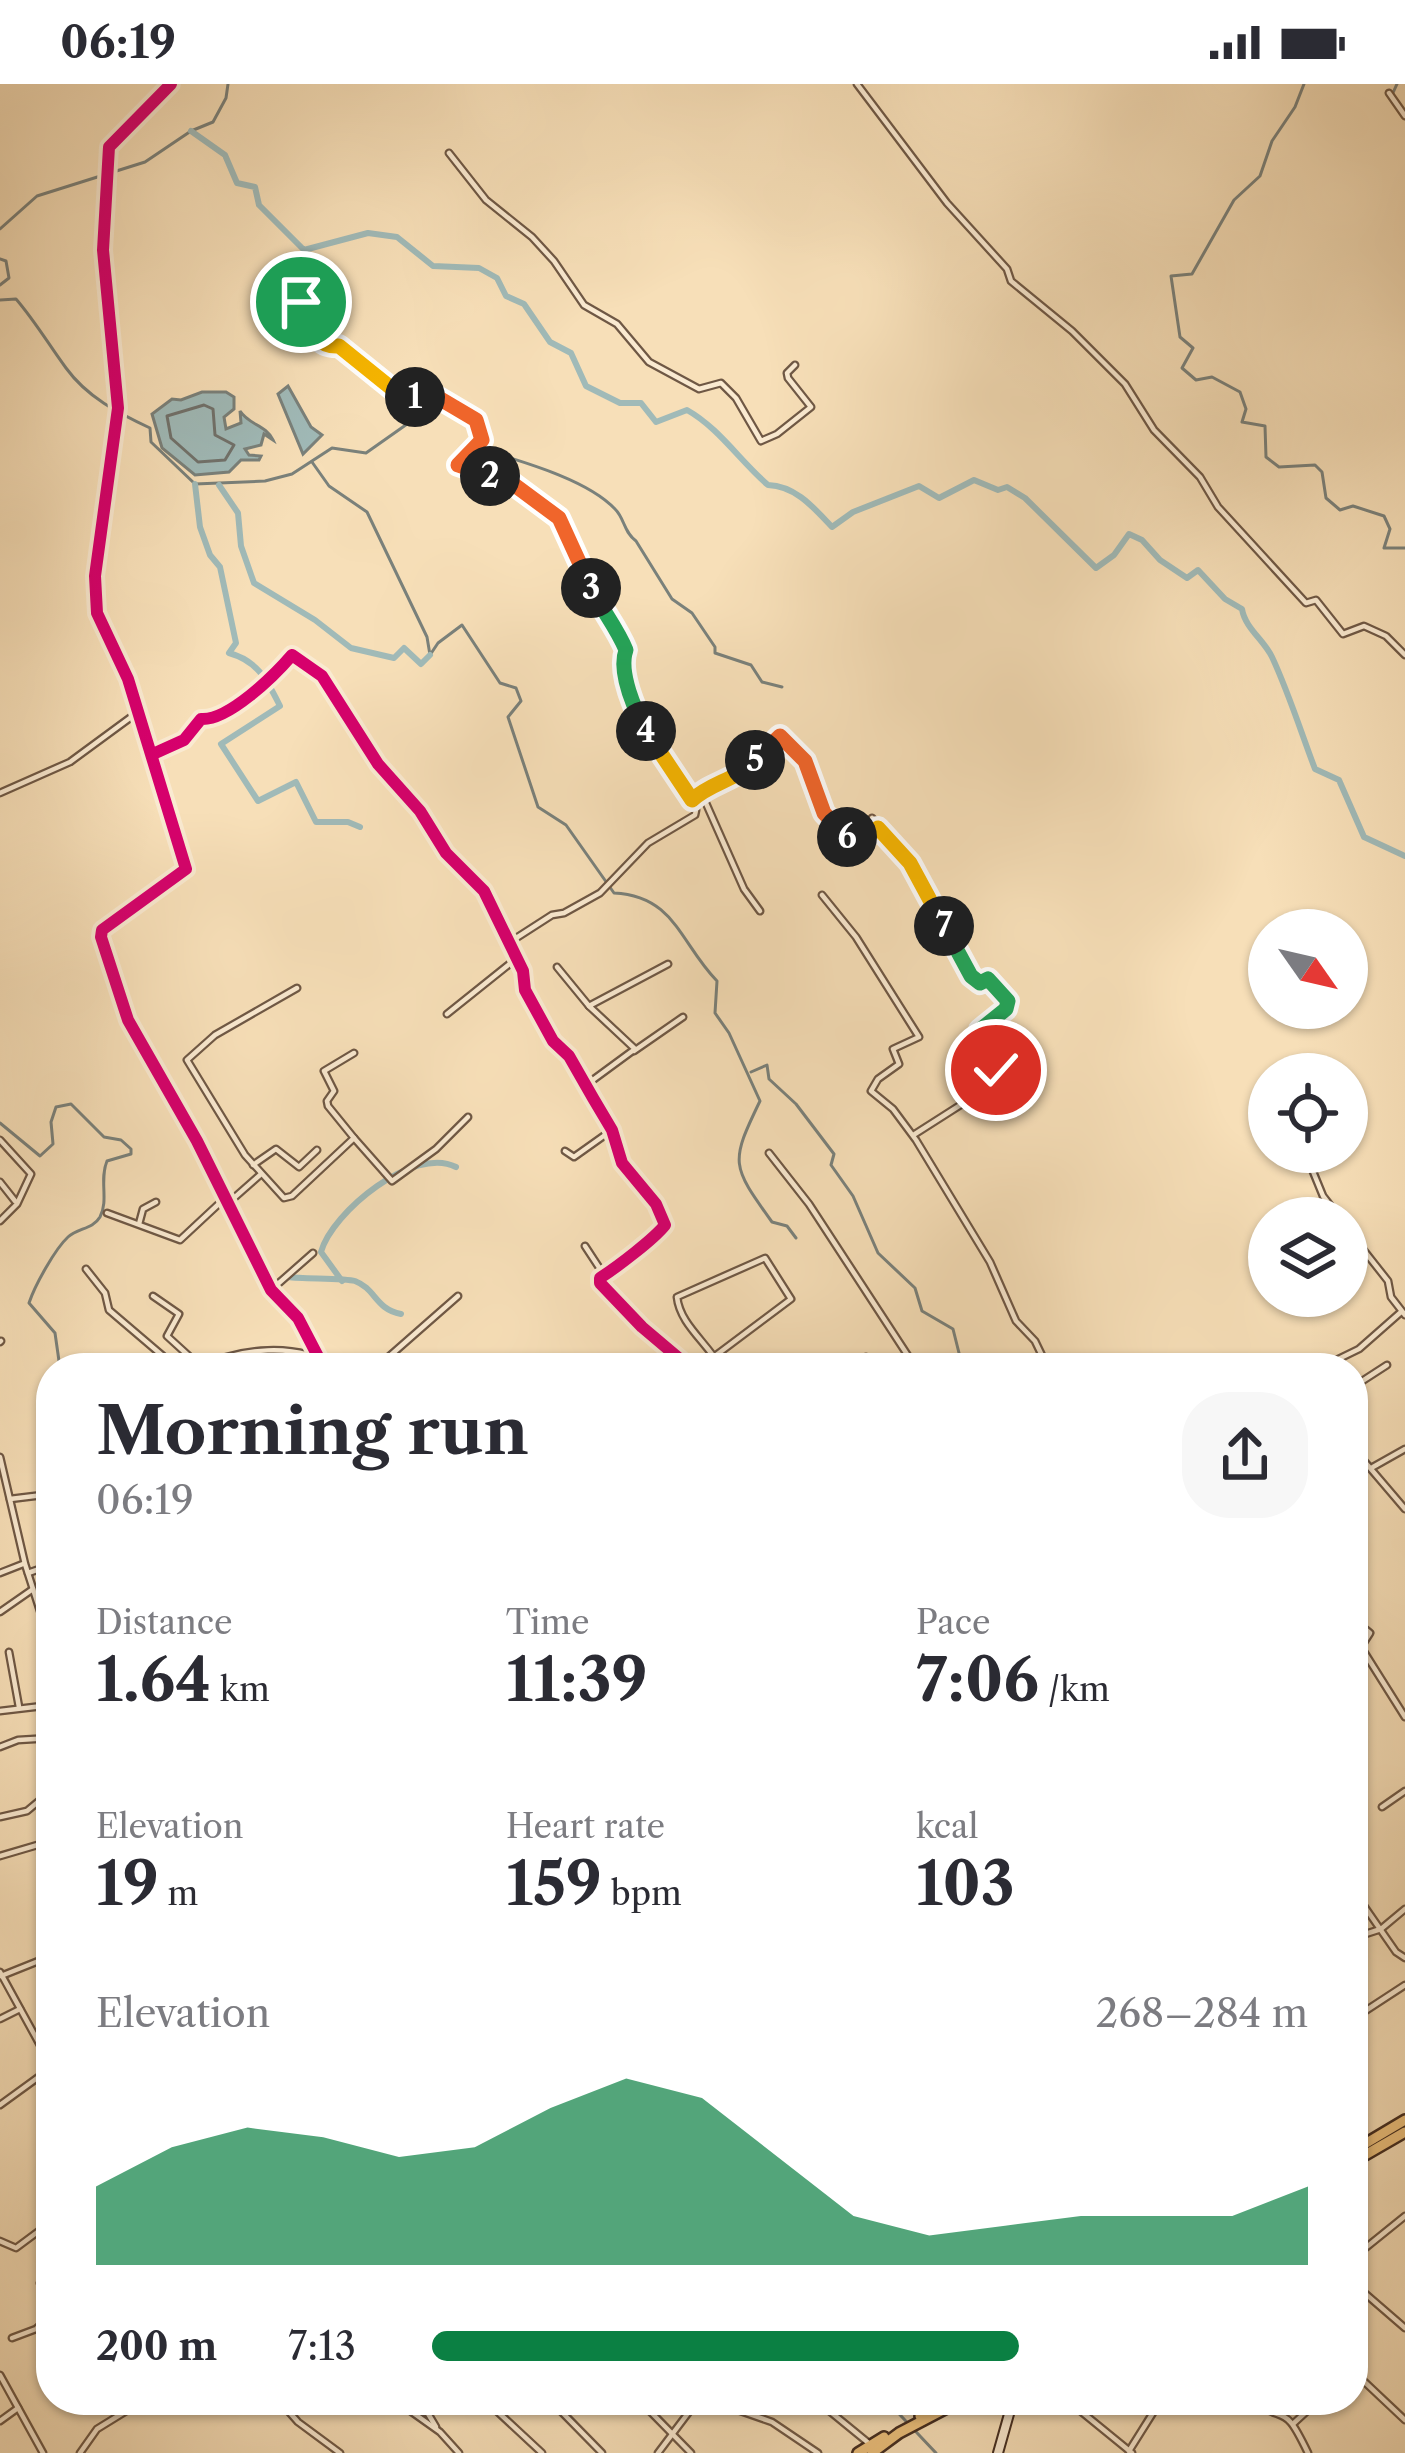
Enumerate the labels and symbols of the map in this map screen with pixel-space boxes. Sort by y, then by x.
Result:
pin [250,251,352,353]
pin: 1 [385,367,445,427]
pin: 2 [460,446,520,506]
pin: 3 [561,558,621,618]
pin: 4 [616,701,676,761]
pin: 5 [725,730,785,790]
pin: 6 [817,807,877,867]
pin: 7 [914,896,974,956]
north arrow [1248,909,1368,1029]
pin [945,1019,1047,1121]

